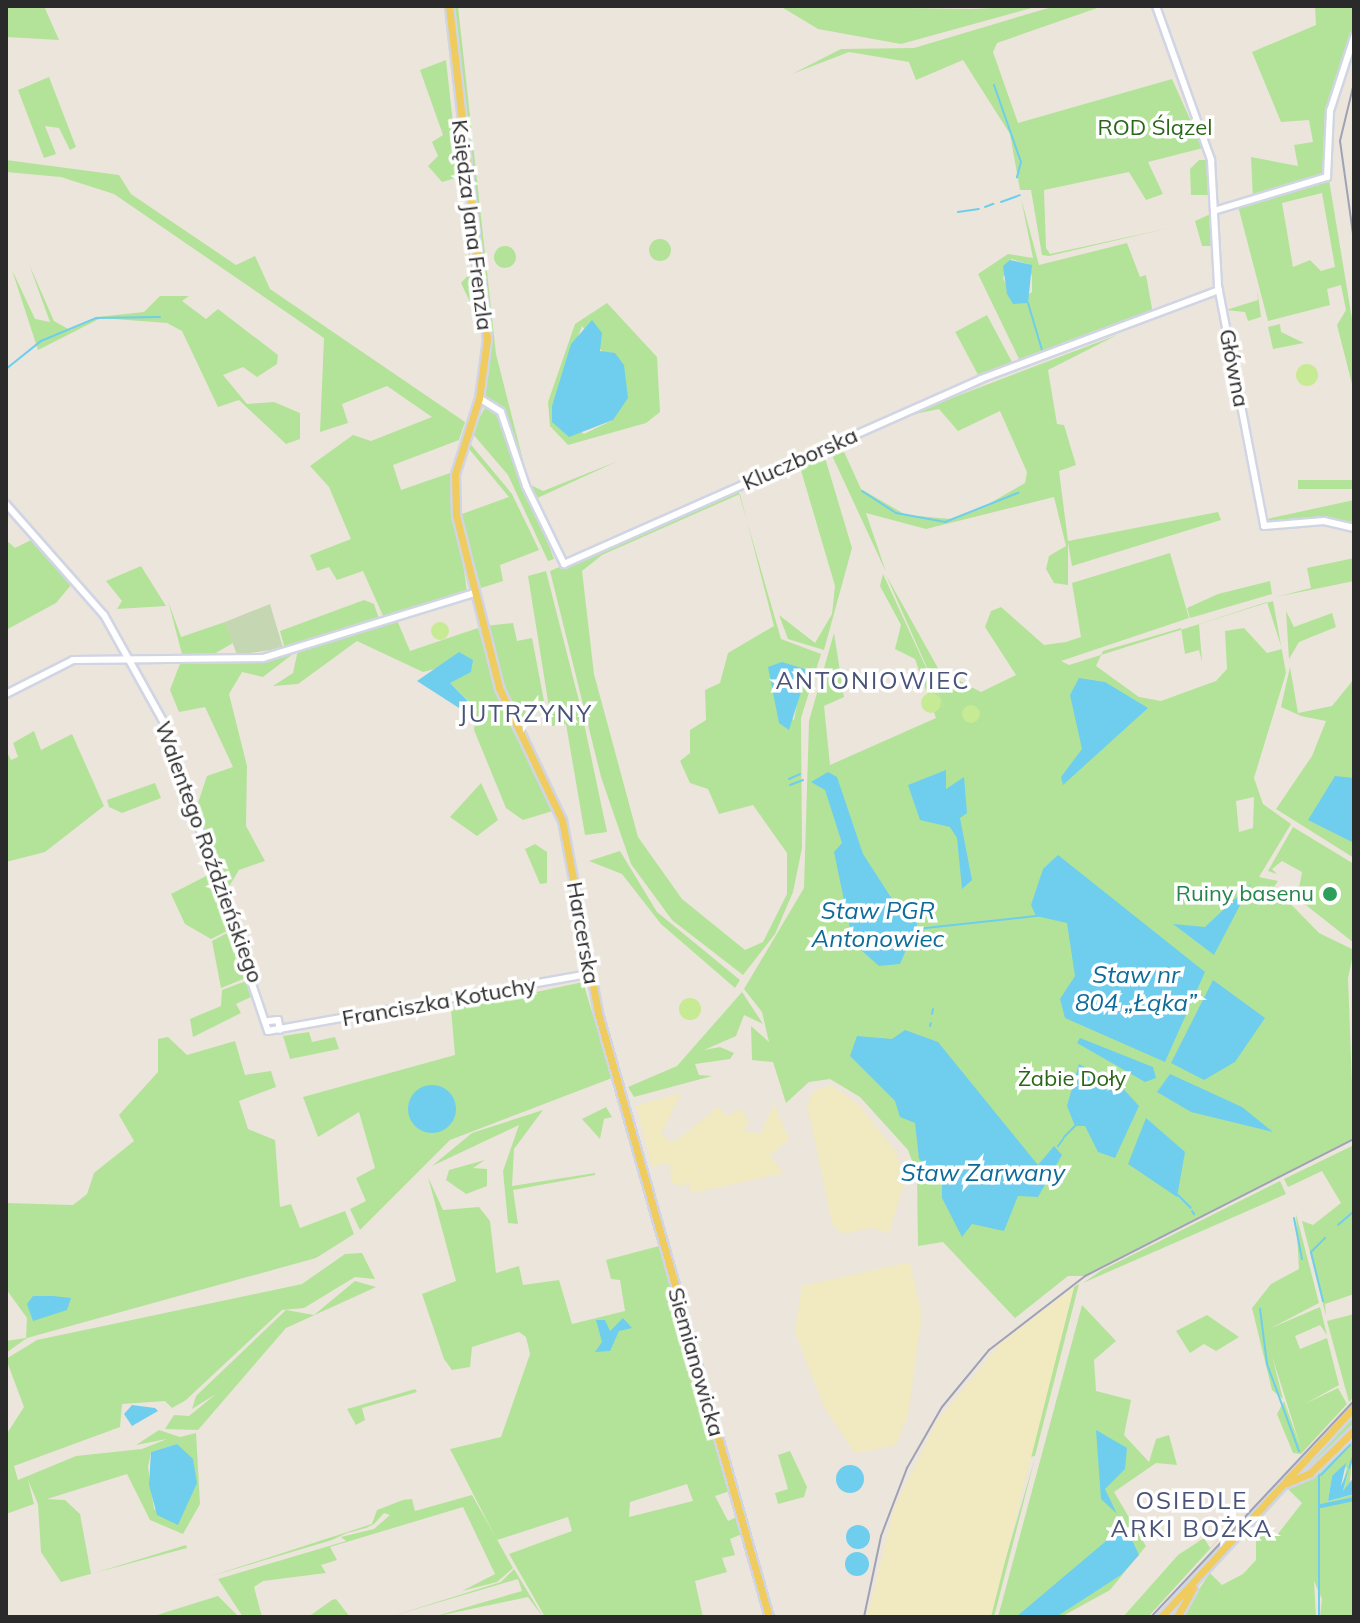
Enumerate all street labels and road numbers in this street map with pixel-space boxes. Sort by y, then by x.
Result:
street label: Księdza Jana Frenzla [446,118,498,332]
street label: Główna [1214,327,1254,409]
street label: Kluczborska [738,422,862,496]
street label: Walentego Roździeńskiego [149,718,269,986]
street label: Harcerska [561,880,605,986]
street label: Franciszka Kotuchy [340,972,538,1032]
street label: Siemianowicka [662,1285,730,1439]

